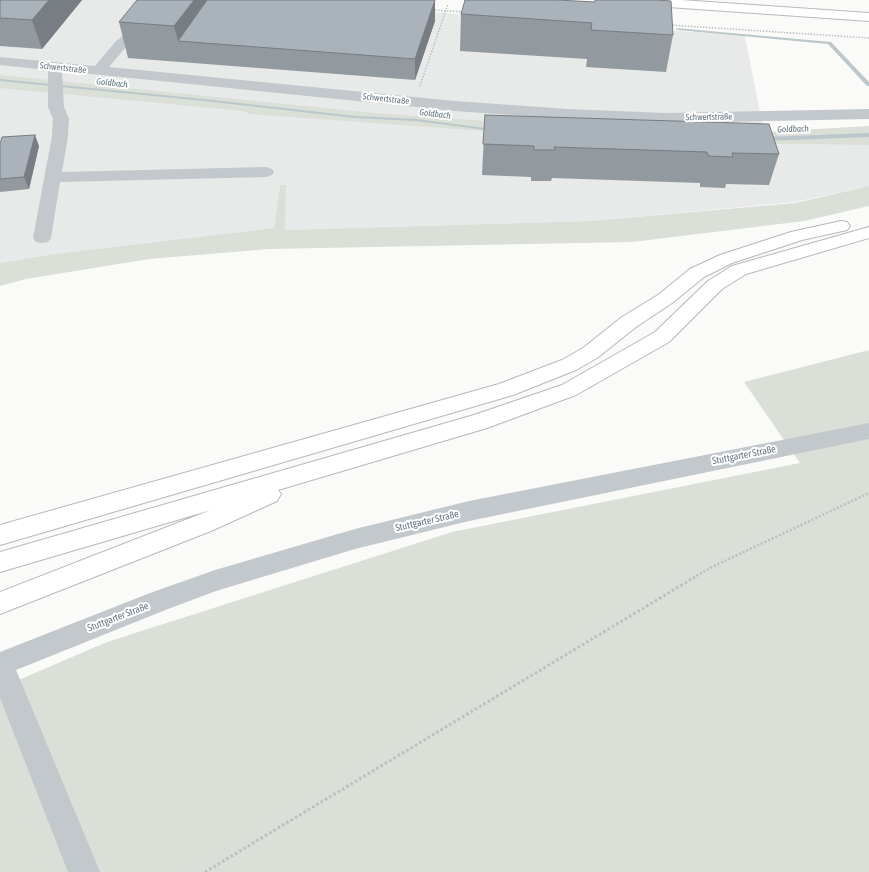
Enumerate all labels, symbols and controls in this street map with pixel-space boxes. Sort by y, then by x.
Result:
street label: Schwertstraße [39,60,87,76]
water label: Goldbach [96,76,128,90]
street label: Schwertstraße [362,91,410,107]
water label: Goldbach [419,107,451,121]
street label: Schwertstraße [686,111,732,123]
water label: Goldbach [777,123,809,135]
street label: Stuttgarter Straße [711,443,777,467]
street label: Stuttgarter Straße [394,508,460,534]
street label: Stuttgarter Straße [86,600,150,634]

